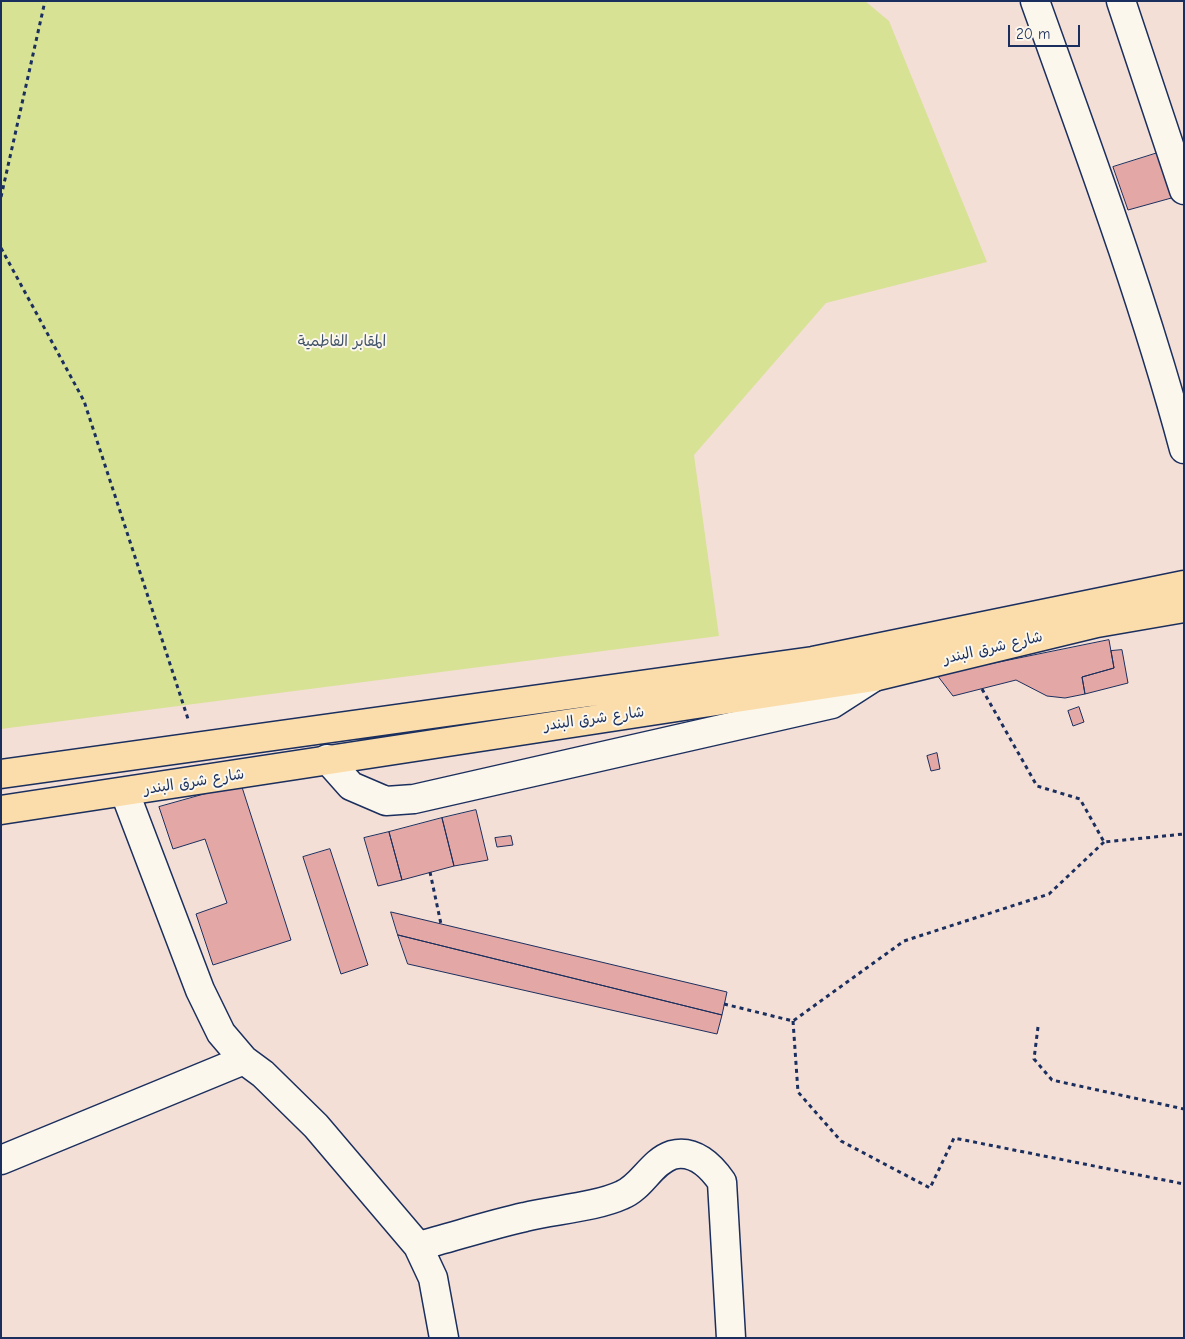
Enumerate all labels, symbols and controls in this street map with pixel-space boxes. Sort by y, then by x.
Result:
scale bar [1010,15,1082,47]
text: 20 m [1016,25,1050,43]
park label: المقابر الفاطمية [298,333,386,351]
street label: شارع شرق البندر [942,628,1044,668]
street label: شارع شرق البندر [543,703,645,735]
street label: شارع شرق البندر [143,765,245,799]

